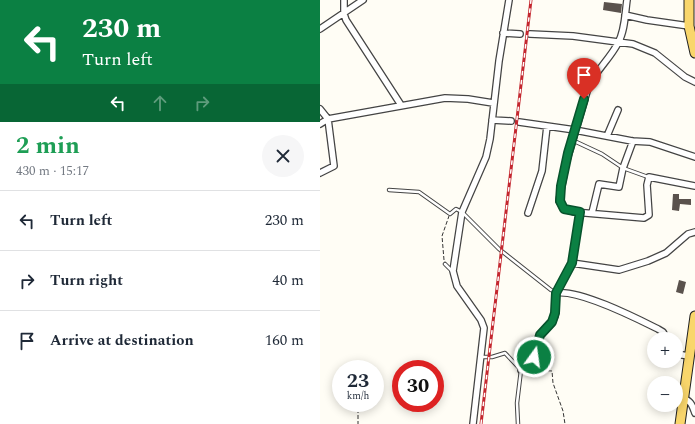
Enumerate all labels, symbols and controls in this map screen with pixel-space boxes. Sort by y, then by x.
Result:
text: 230 m [82,7,161,50]
icon: left [16,16,68,68]
text: Turn left [82,46,153,73]
pin [567,58,601,99]
icon: arrive [573,64,595,86]
icon: left [107,92,129,114]
icon: ahead [149,92,171,114]
icon: right [191,92,213,114]
text: 2 min [16,128,80,164]
button: close [262,135,304,177]
text: 430 m · 15:17 [16,161,89,181]
text: Turn left [50,209,112,232]
text: 230 m [265,209,304,232]
icon: left [16,210,38,232]
text: Turn right [50,269,123,292]
text: 40 m [272,269,304,292]
icon: right [16,270,38,292]
text: Arrive at destination [50,329,194,352]
text: 160 m [265,329,304,352]
icon: arrive [16,330,38,352]
map controls [647,332,683,412]
button: + [647,332,683,368]
position arrow [513,336,555,378]
speed limit sign: 30 [392,360,444,412]
text: 23 [347,366,369,396]
button: − [647,376,683,412]
text: km/h [347,388,369,404]

